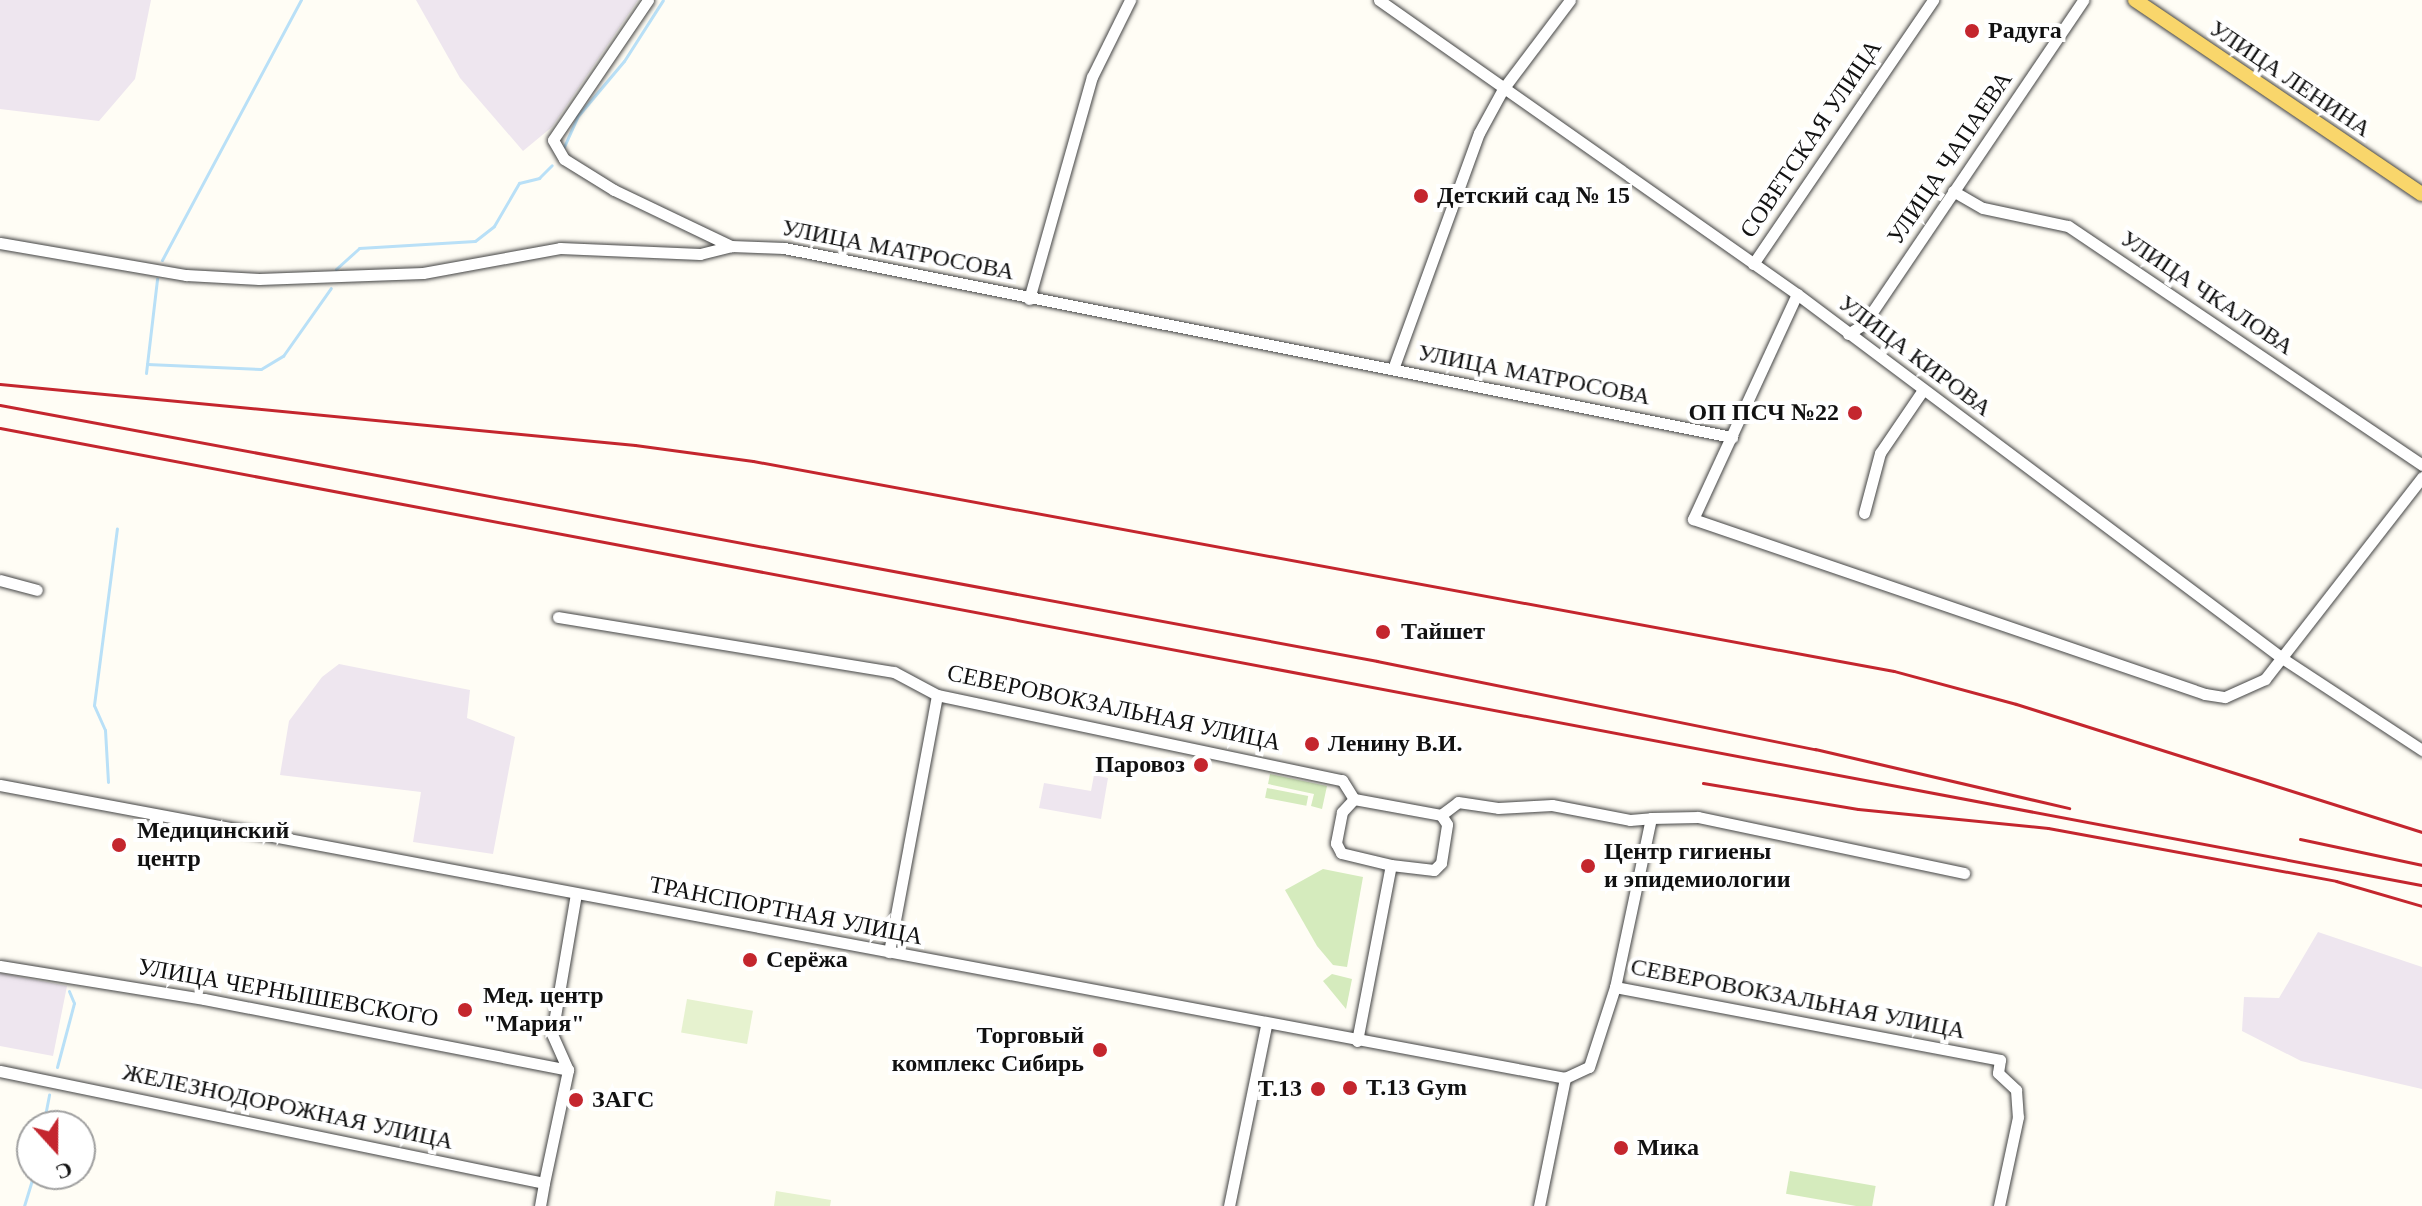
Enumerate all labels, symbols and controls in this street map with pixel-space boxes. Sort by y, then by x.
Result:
street label: УЛИЦА ЛЕНИНА [2204,14,2376,144]
place label: Радуга [1988,17,2062,45]
marker: Радуга [1963,22,1981,40]
street label: СОВЕТСКАЯ УЛИЦА [1734,35,1888,243]
street label: УЛИЦА ЧАПАЕВА [1881,66,2019,250]
place label: Детский сад № 15 [1437,182,1630,210]
marker: Детский сад № 15 [1412,187,1430,205]
street label: УЛИЦА МАТРОСОВА [779,213,1017,287]
street label: УЛИЦА ЧКАЛОВА [2115,224,2299,362]
street label: УЛИЦА КИРОВА [1833,289,1997,423]
street label: УЛИЦА МАТРОСОВА [1415,338,1653,412]
place label: ОП ПСЧ №22 [1689,399,1839,427]
marker: ОП ПСЧ №22 [1846,404,1864,422]
place label: Тайшет [1401,618,1485,646]
marker: Тайшет [1372,621,1394,643]
street label: СЕВЕРОВОКЗАЛЬНАЯ УЛИЦА [945,659,1283,757]
place label: Ленину В.И. [1328,730,1463,758]
marker: Ленину В.И. [1303,735,1321,753]
place label: Паровоз [1095,751,1185,779]
marker: Паровоз [1192,756,1210,774]
place label: Медицинский центр [137,817,289,873]
marker: Медицинский центр [108,834,130,856]
place label: Центр гигиены и эпидемиологии [1604,838,1791,894]
marker: Центр гигиены и эпидемиологии [1579,857,1597,875]
street label: ТРАНСПОРТНАЯ УЛИЦА [647,870,925,952]
place label: Серёжа [766,946,848,974]
marker: Серёжа [741,951,759,969]
street label: УЛИЦА ЧЕРНЫШЕВСКОГО [135,952,441,1034]
street label: СЕВЕРОВОКЗАЛЬНАЯ УЛИЦА [1628,952,1968,1046]
place label: Мед. центр "Мария" [483,982,604,1038]
marker: Мед. центр "Мария" [454,999,476,1021]
place label: Торговый комплекс Сибирь [892,1022,1084,1078]
marker: Торговый комплекс Сибирь [1091,1041,1109,1059]
street label: ЖЕЛЕЗНОДОРОЖНАЯ УЛИЦА [120,1058,456,1156]
place label: T.13 Gym [1366,1074,1467,1102]
place label: T.13 [1258,1075,1302,1103]
marker: T.13 Gym [1341,1079,1359,1097]
marker: T.13 [1309,1080,1327,1098]
place label: ЗАГС [592,1086,654,1114]
marker: ЗАГС [567,1091,585,1109]
north arrow [16,1110,96,1190]
place label: Мика [1637,1134,1699,1162]
marker: Мика [1612,1139,1630,1157]
text: С [52,1156,76,1186]

